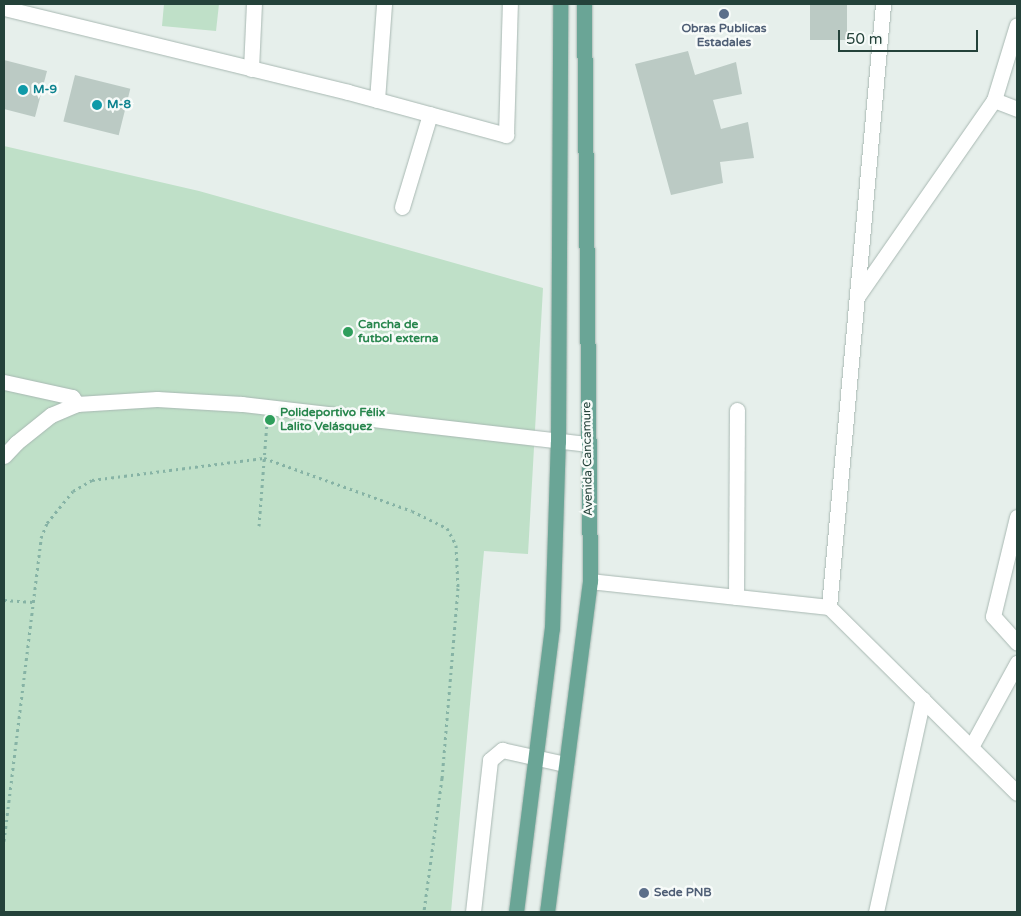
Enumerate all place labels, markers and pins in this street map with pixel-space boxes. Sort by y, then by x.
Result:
marker: Obras Publicas Estadales [718,8,730,20]
place label: Obras Publicas Estadales [681,22,767,50]
place label: M-9 [33,83,57,97]
marker: M-9 [17,84,29,96]
place label: M-8 [107,98,131,112]
marker: M-8 [91,99,103,111]
place label: Cancha de futbol externa [358,318,439,346]
marker: Cancha de futbol externa [342,326,354,338]
place label: Polideportivo Félix Lalito Velásquez [280,406,385,434]
marker: Polideportivo Félix Lalito Velásquez [264,414,276,426]
place label: Sede PNB [654,886,712,900]
marker: Sede PNB [638,887,650,899]

